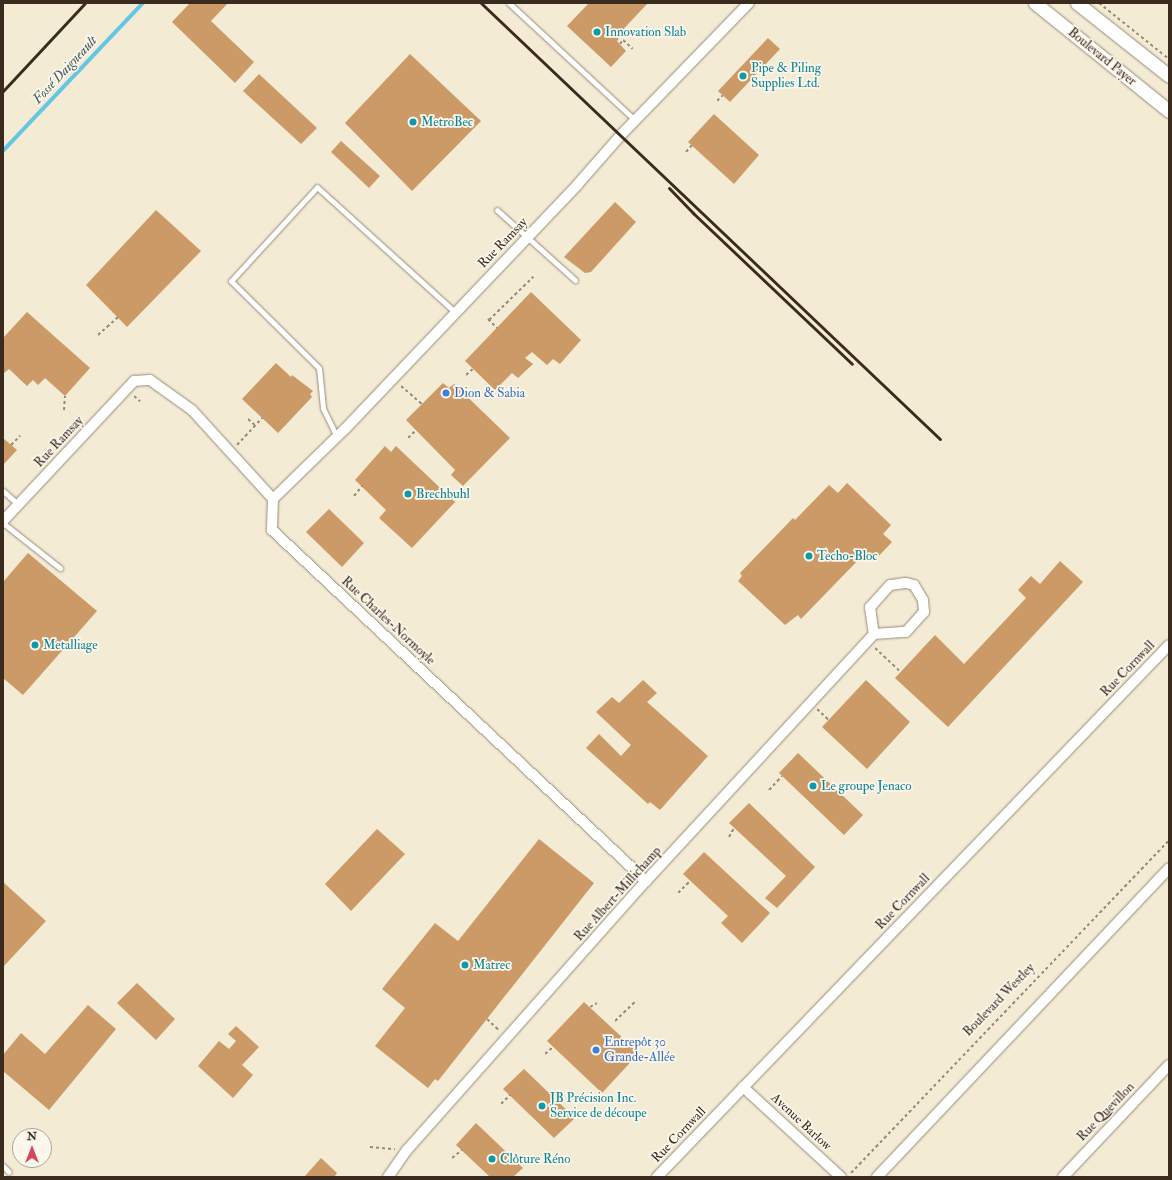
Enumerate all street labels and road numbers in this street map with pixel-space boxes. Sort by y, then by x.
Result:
street label: Boulevard Payer [1065,25,1139,89]
street label: Rue Ramsay [475,214,531,272]
street label: Rue Ramsay [31,413,87,471]
street label: Rue Charles-Normoyle [338,574,438,668]
street label: Rue Cornwall [1098,638,1158,700]
street label: Rue Albert-Millichamp [571,843,665,945]
street label: Rue Cornwall [873,871,933,933]
street label: Boulevard Westley [960,960,1038,1040]
street label: Rue Quevillon [1074,1079,1138,1145]
street label: Avenue Barlow [768,1090,834,1154]
street label: Rue Cornwall [649,1104,709,1166]

